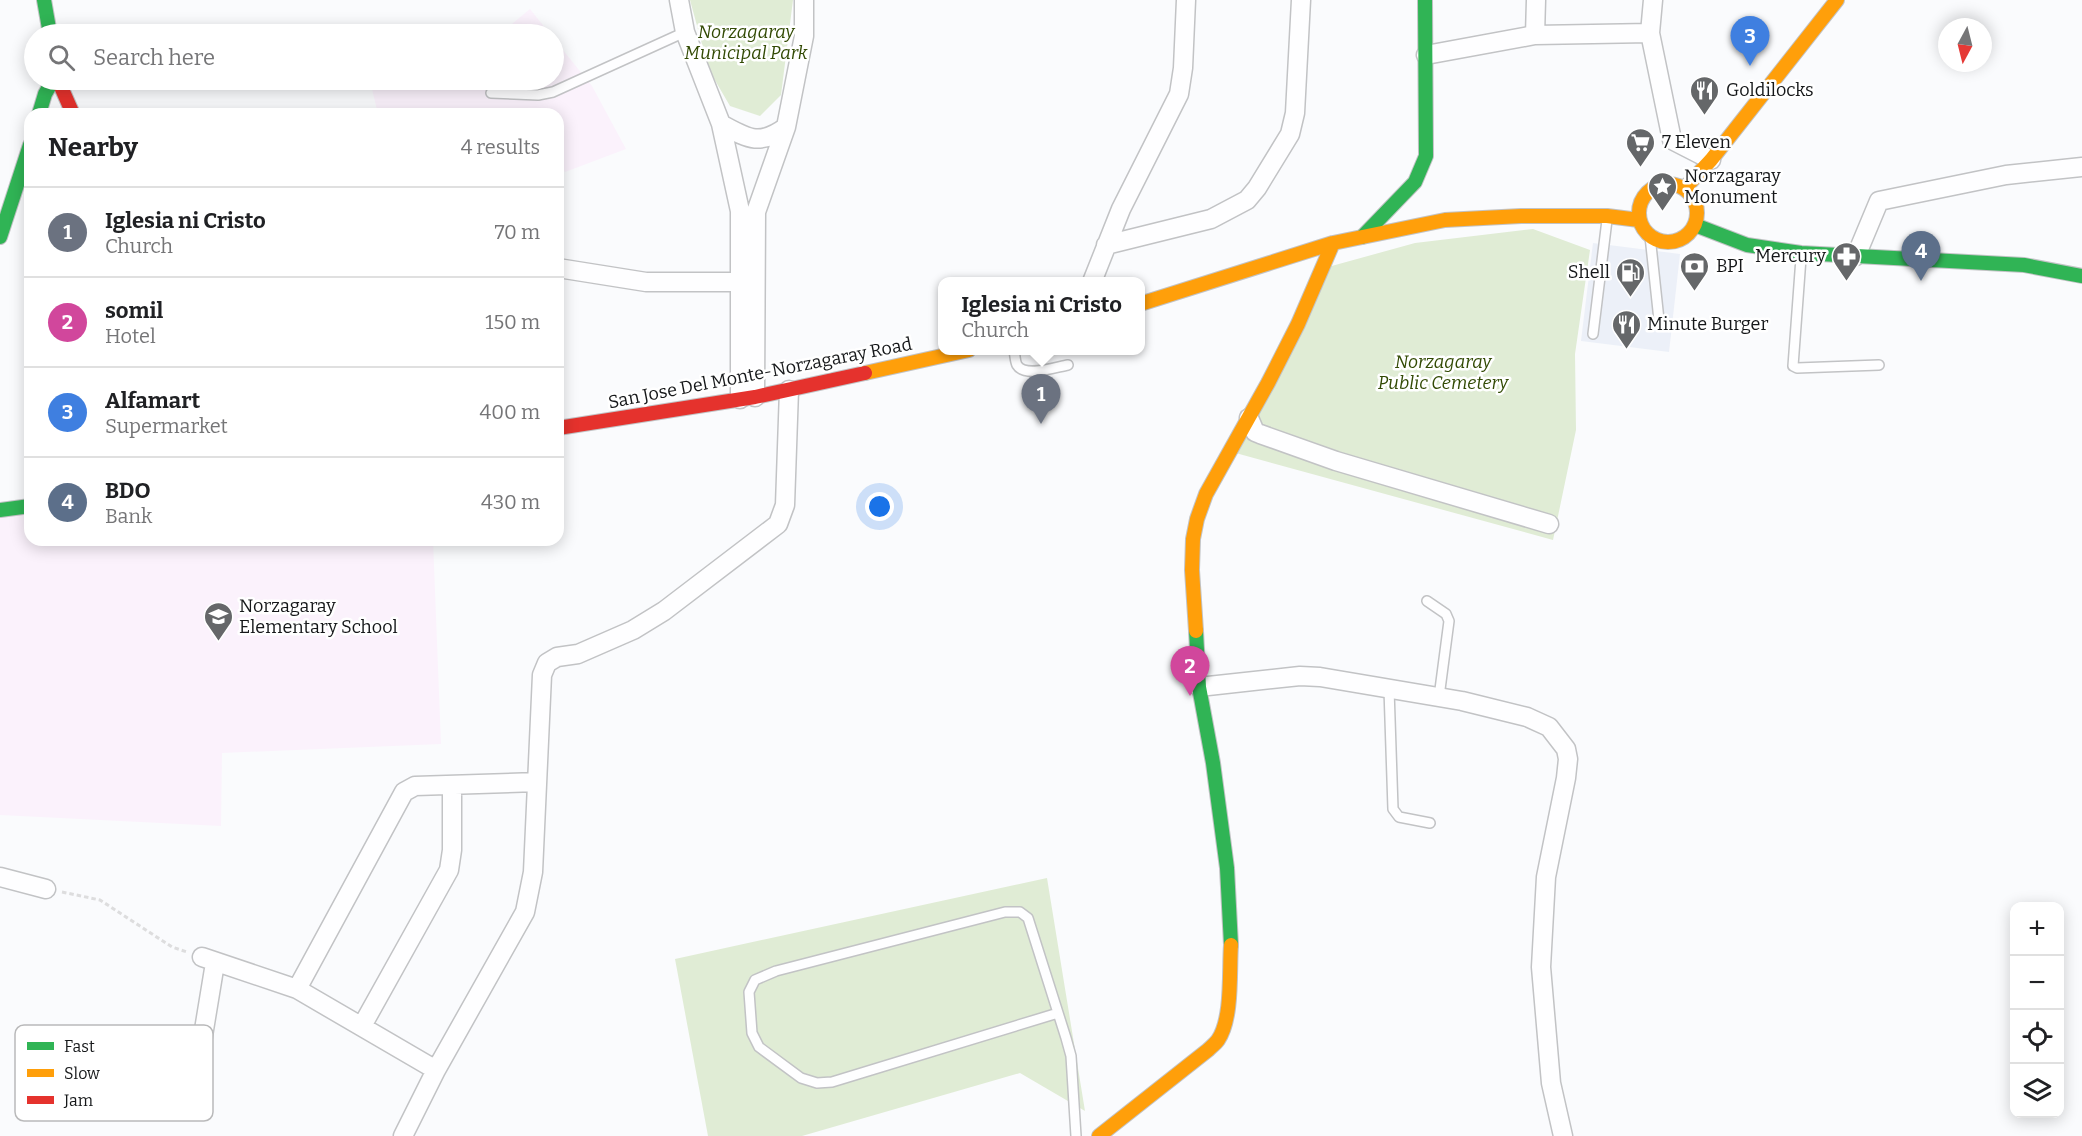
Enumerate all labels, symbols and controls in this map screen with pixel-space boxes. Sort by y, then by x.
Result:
pin: 3 [1730,16,1770,66]
north arrow [1938,18,1992,72]
park label: Norzagaray Municipal Park [684,21,808,64]
search box [24,24,564,90]
icon: search [45,41,78,74]
text: Search here [93,44,215,71]
restaurant icon: Goldilocks [1689,74,1721,116]
place label: Goldilocks [1726,79,1814,101]
supermarket icon: 7 Eleven [1625,126,1657,168]
place label: 7 Eleven [1662,131,1731,153]
text: Nearby [48,132,138,163]
text: 4 results [461,135,540,159]
place label: Norzagaray Monument [1684,165,1781,208]
place icon: Norzagaray Monument [1647,170,1679,212]
text: Iglesia ni Cristo [105,207,266,234]
text: 1 [63,220,72,244]
text: 70 m [494,220,540,244]
pin: 4 [1902,232,1940,281]
text: Church [105,234,173,258]
pharmacy icon: Mercury [1831,240,1863,282]
place label: Mercury [1755,245,1826,267]
bank icon: BPI [1679,250,1711,292]
place label: BPI [1716,255,1744,277]
fuel station icon: Shell [1615,256,1647,298]
place label: Shell [1568,261,1610,283]
popup [938,277,1145,355]
text: Iglesia ni Cristo [961,291,1122,318]
text: somil [105,297,163,324]
restaurant icon: Minute Burger [1610,308,1642,350]
text: 2 [62,310,73,334]
text: 150 m [485,310,540,334]
place label: Minute Burger [1647,313,1768,335]
text: Church [961,318,1029,342]
text: Hotel [105,324,156,348]
street label: San Jose Del Monte-Norzagaray Road [606,333,914,413]
park label: Norzagaray Public Cemetery [1378,351,1509,394]
pin: 1 [1022,374,1060,424]
text: Alfamart [105,387,200,414]
text: 3 [62,400,73,424]
text: 400 m [480,400,540,424]
text: Supermarket [105,414,228,438]
text: BDO [105,477,151,504]
text: 4 [61,490,74,514]
text: 430 m [481,490,540,514]
your location [865,492,894,521]
text: Bank [105,504,152,528]
place label: Norzagaray Elementary School [239,595,398,638]
school or university icon: Norzagaray Elementary School [202,600,234,642]
pin: 2 [1170,646,1210,696]
map controls [2010,902,2064,1118]
button: + [2010,902,2064,956]
button: − [2010,956,2064,1010]
button: locate [2010,1010,2064,1064]
legend [15,1025,213,1121]
text: Fast [64,1037,95,1056]
text: Slow [64,1064,100,1083]
button: layers [2010,1064,2064,1118]
text: Jam [63,1091,93,1110]

